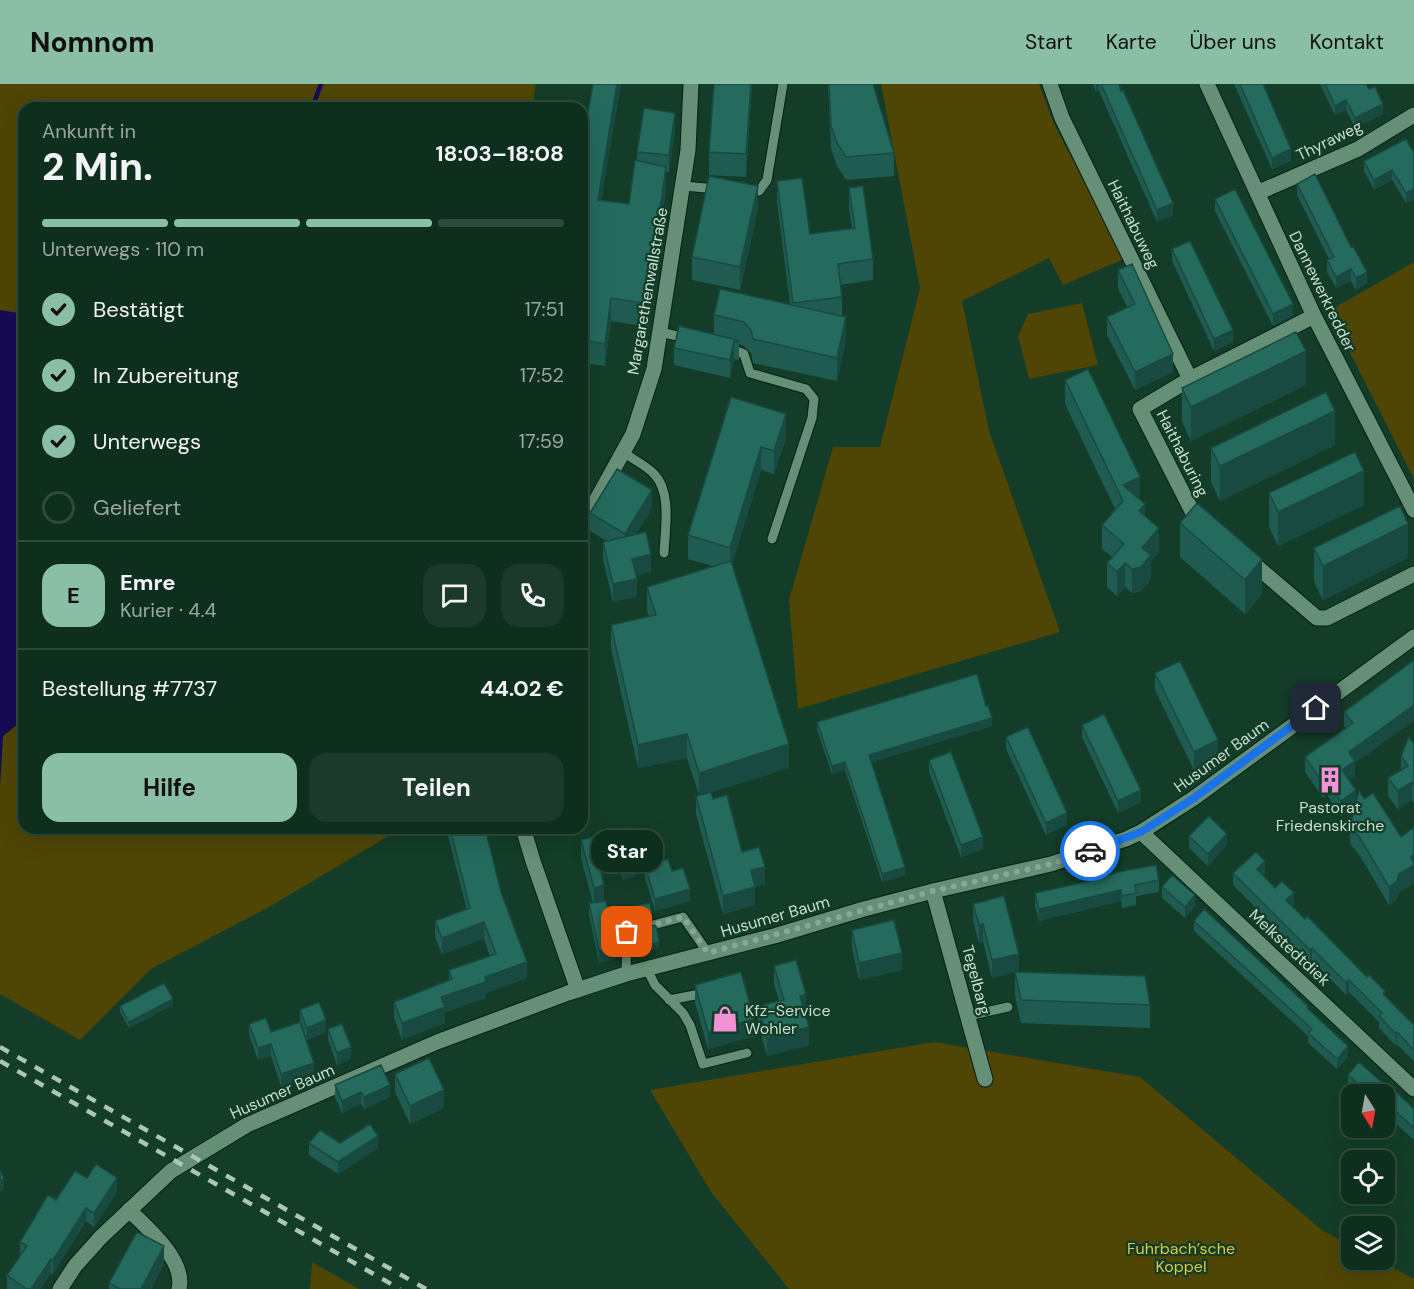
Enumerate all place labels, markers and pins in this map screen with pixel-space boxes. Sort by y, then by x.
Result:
pin [1290,682,1341,733]
building icon: Pastorat Friedenskirche [1315,765,1345,795]
place label: Pastorat Friedenskirche [1276,797,1384,836]
callout: Star [591,830,663,872]
pin [601,906,652,957]
place label: Kfz-Service Wohler [745,1000,831,1039]
shop icon: Kfz-Service Wohler [710,1004,740,1034]

